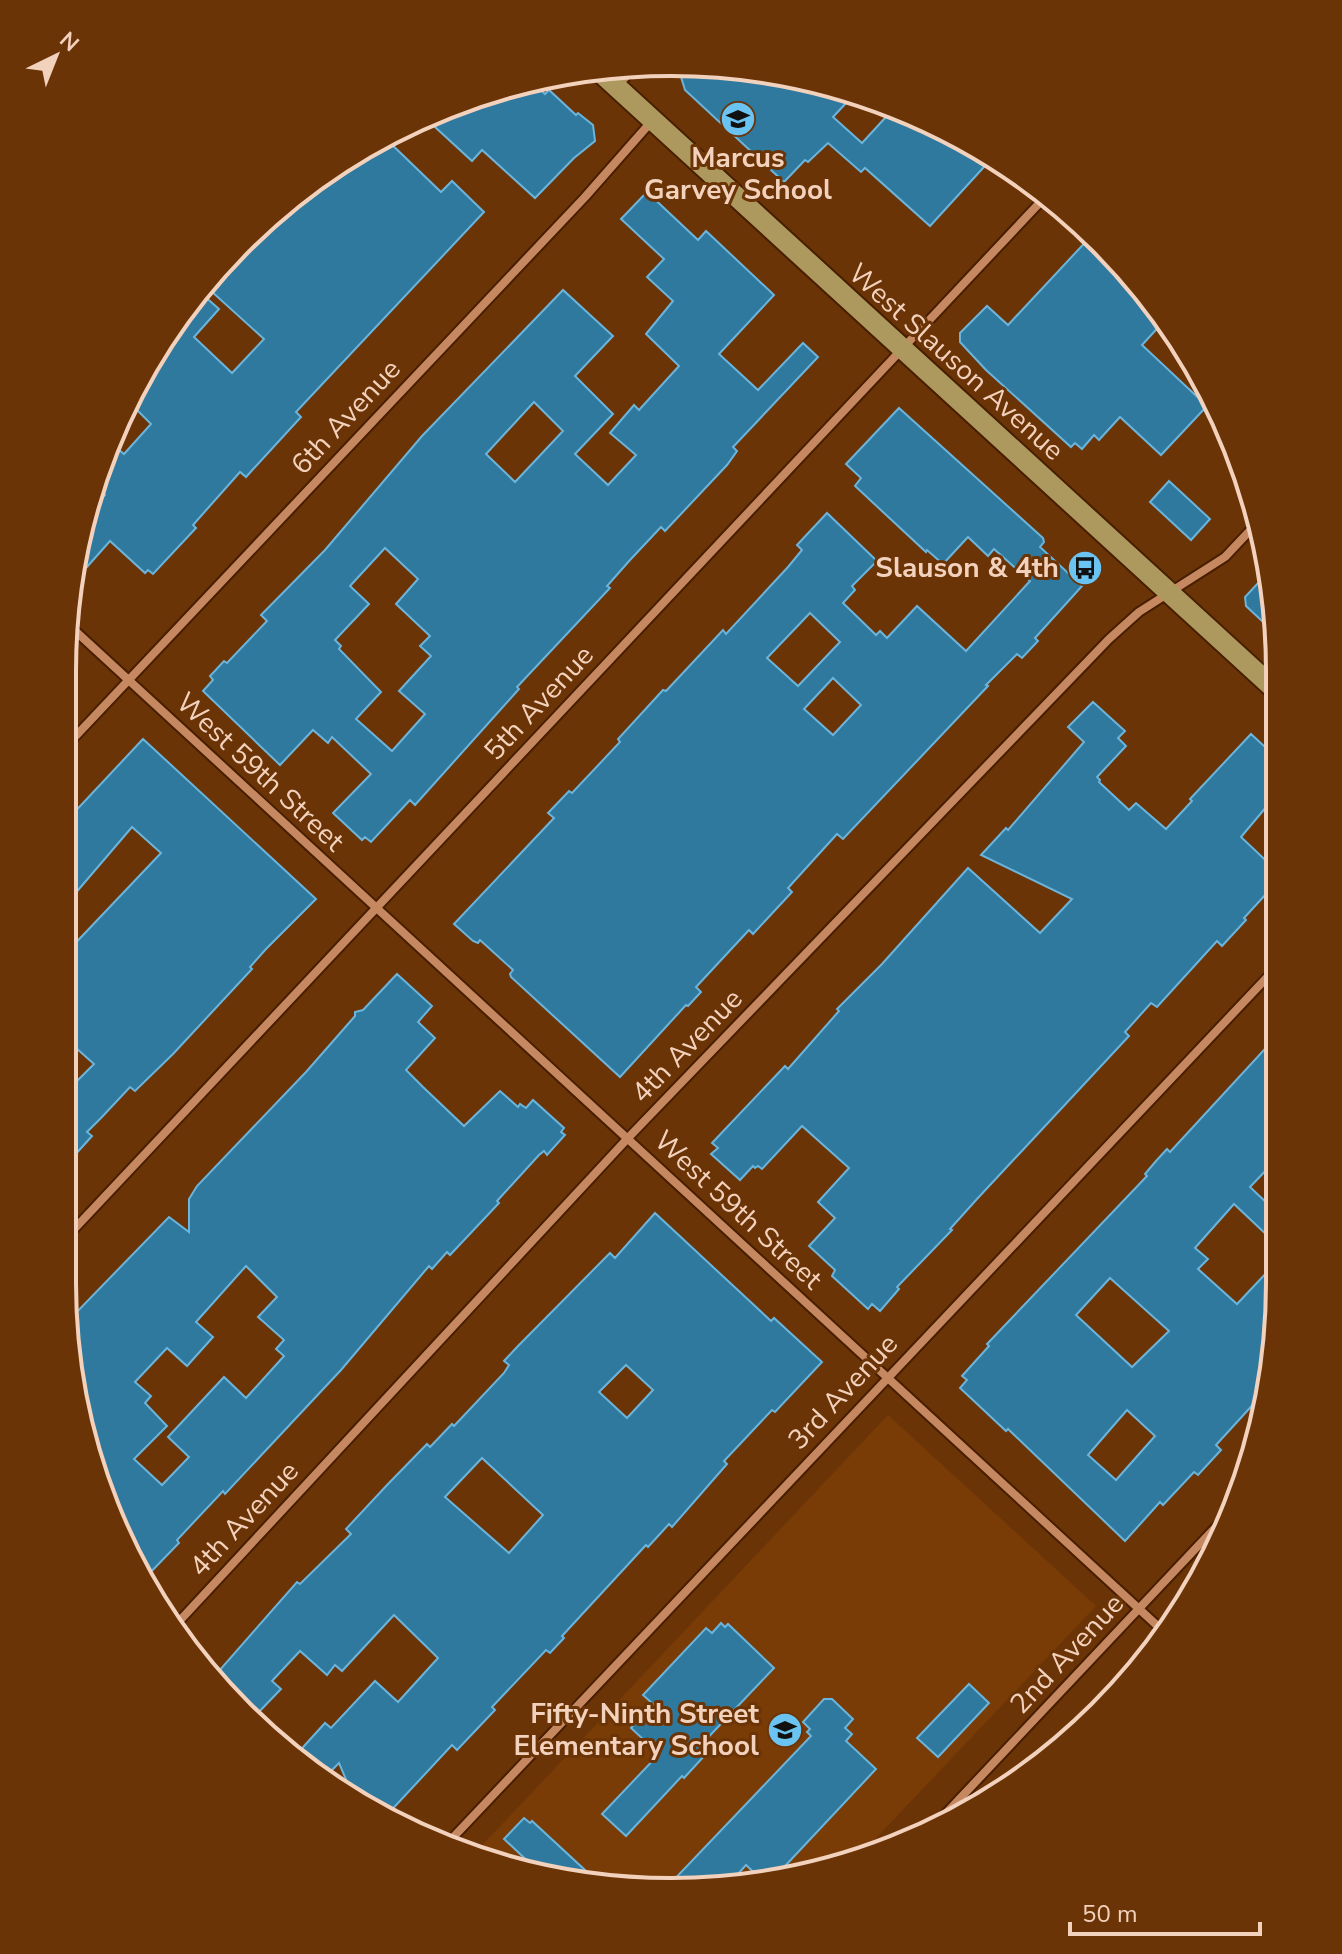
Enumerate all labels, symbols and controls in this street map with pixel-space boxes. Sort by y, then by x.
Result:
north arrow [16,16,96,96]
text: N [53,26,85,59]
school or university icon: Marcus Garvey School [719,100,757,138]
place label: Marcus Garvey School [644,139,832,209]
street label: West Slauson Avenue [840,255,1072,469]
street label: 6th Avenue [283,351,409,483]
place label: Slauson & 4th [875,549,1059,587]
bus stop icon: Slauson & 4th [1066,549,1104,587]
street label: 5th Avenue [476,637,602,769]
street label: West 59th Street [168,684,353,860]
street label: 4th Avenue [623,981,751,1111]
street label: West 59th Street [646,1122,831,1298]
street label: 3rd Avenue [779,1326,907,1458]
street label: 4th Avenue [181,1453,307,1585]
street label: 2nd Avenue [1001,1586,1133,1722]
place label: Fifty-Ninth Street Elementary School [514,1695,759,1765]
school or university icon: Fifty-Ninth Street Elementary School [766,1711,804,1749]
scale bar [1070,1886,1260,1936]
text: 50 m [1082,1898,1138,1930]

